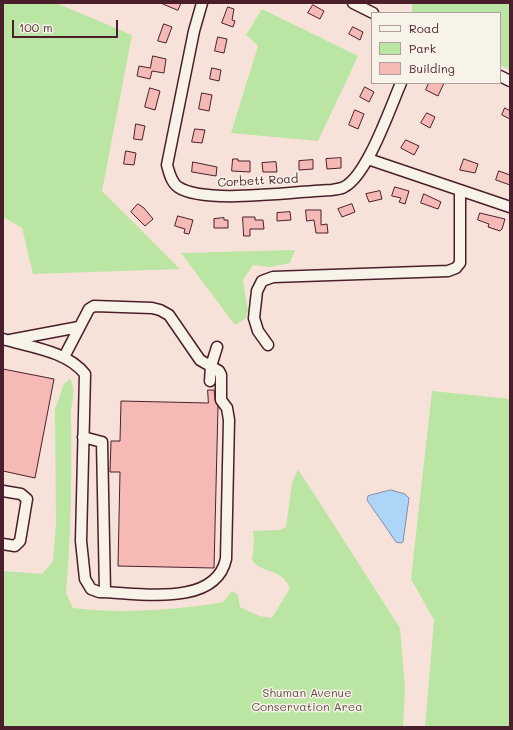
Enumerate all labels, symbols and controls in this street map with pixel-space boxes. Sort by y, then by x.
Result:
scale bar [14,12,120,38]
legend [371,12,501,84]
text: 100 m [19,19,53,35]
text: Road [409,20,439,36]
text: Park [409,40,436,56]
text: Building [409,60,455,76]
street label: Corbett Road [217,172,299,190]
park label: Shuman Avenue Conservation Area [251,686,363,714]

